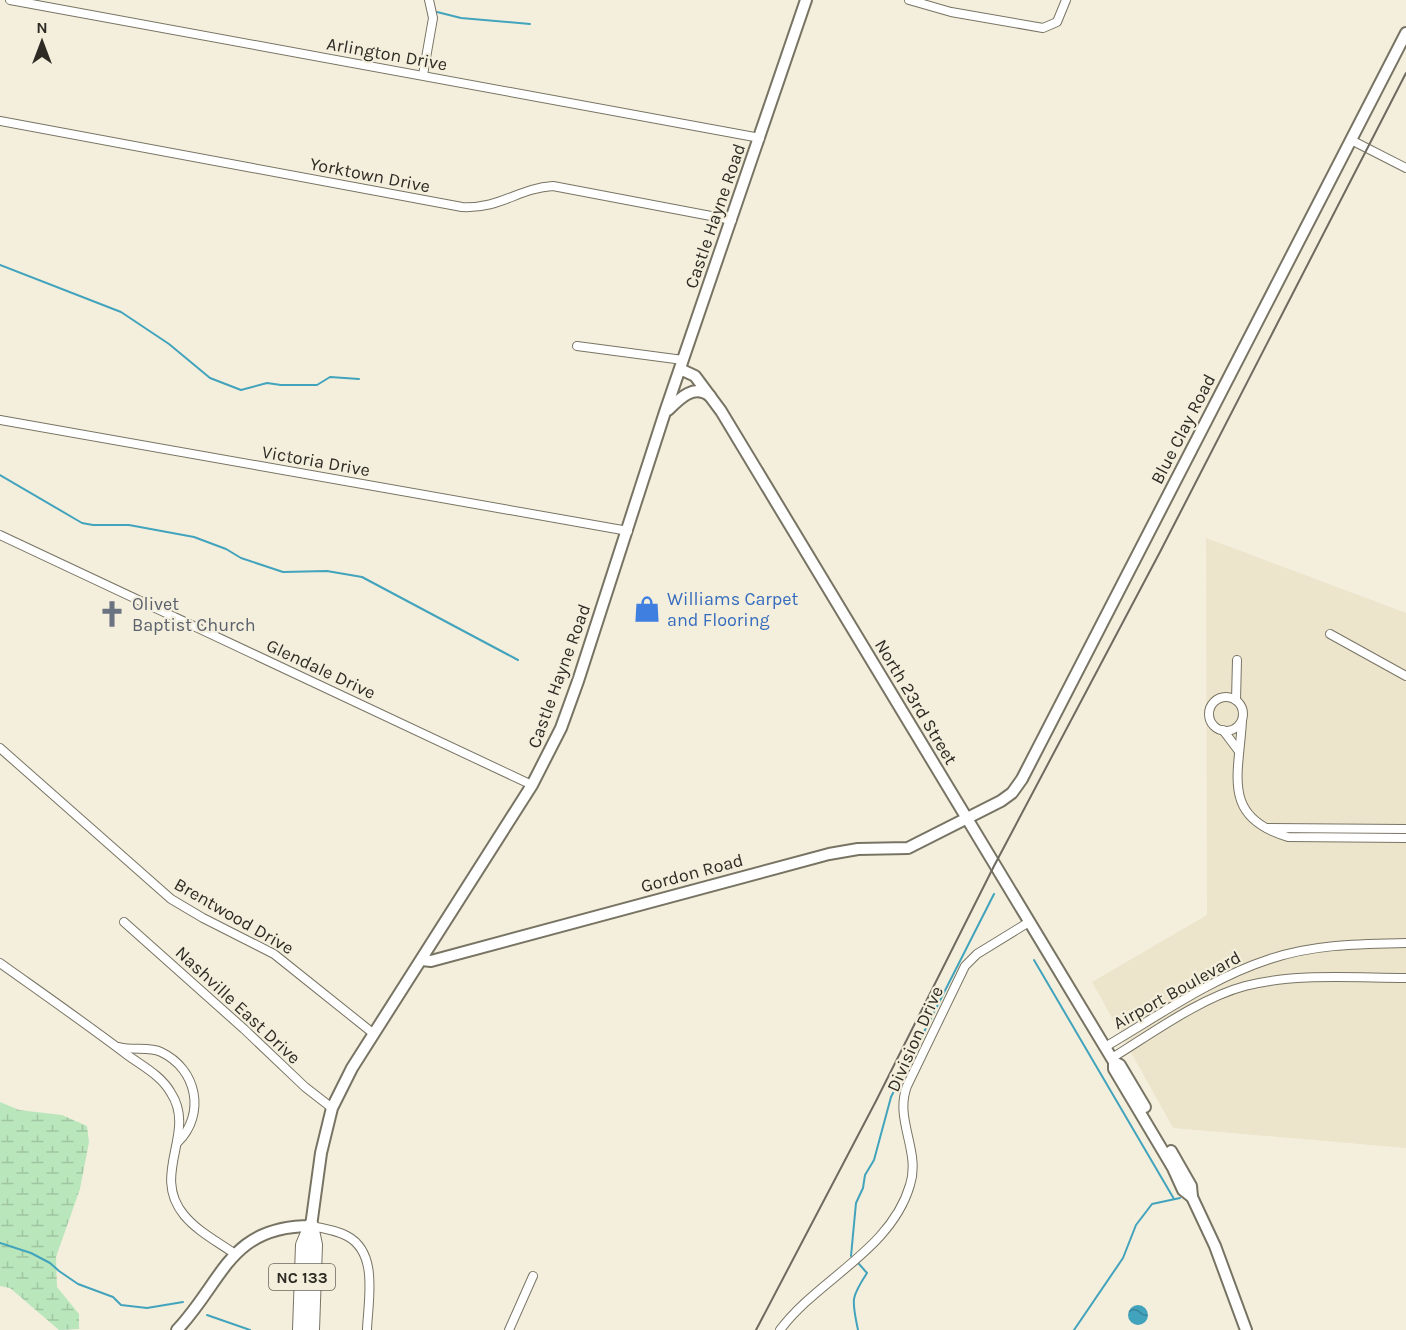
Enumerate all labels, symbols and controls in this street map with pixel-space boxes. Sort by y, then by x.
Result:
north arrow [12,12,72,72]
text: N [36,18,48,37]
street label: Arlington Drive [325,33,449,75]
street label: Castle Hayne Road [680,141,750,291]
street label: Yorktown Drive [308,153,432,197]
street label: Blue Clay Road [1146,370,1220,488]
street label: Victoria Drive [260,441,372,481]
place label: Williams Carpet and Flooring [667,588,799,631]
place label: Olivet Baptist Church [132,593,256,636]
shop icon: Williams Carpet and Flooring [632,594,662,624]
church icon: Olivet Baptist Church [97,599,127,629]
street label: Castle Hayne Road [523,601,595,751]
street label: Glendale Drive [263,634,379,704]
street label: North 23rd Street [870,635,962,769]
street label: Gordon Road [638,849,746,897]
street label: Brentwood Drive [170,873,298,959]
street label: Nashville East Drive [171,941,305,1069]
street label: Airport Boulevard [1109,946,1245,1034]
street label: Division Drive [882,983,948,1095]
road number: NC 133 [269,1264,335,1290]

